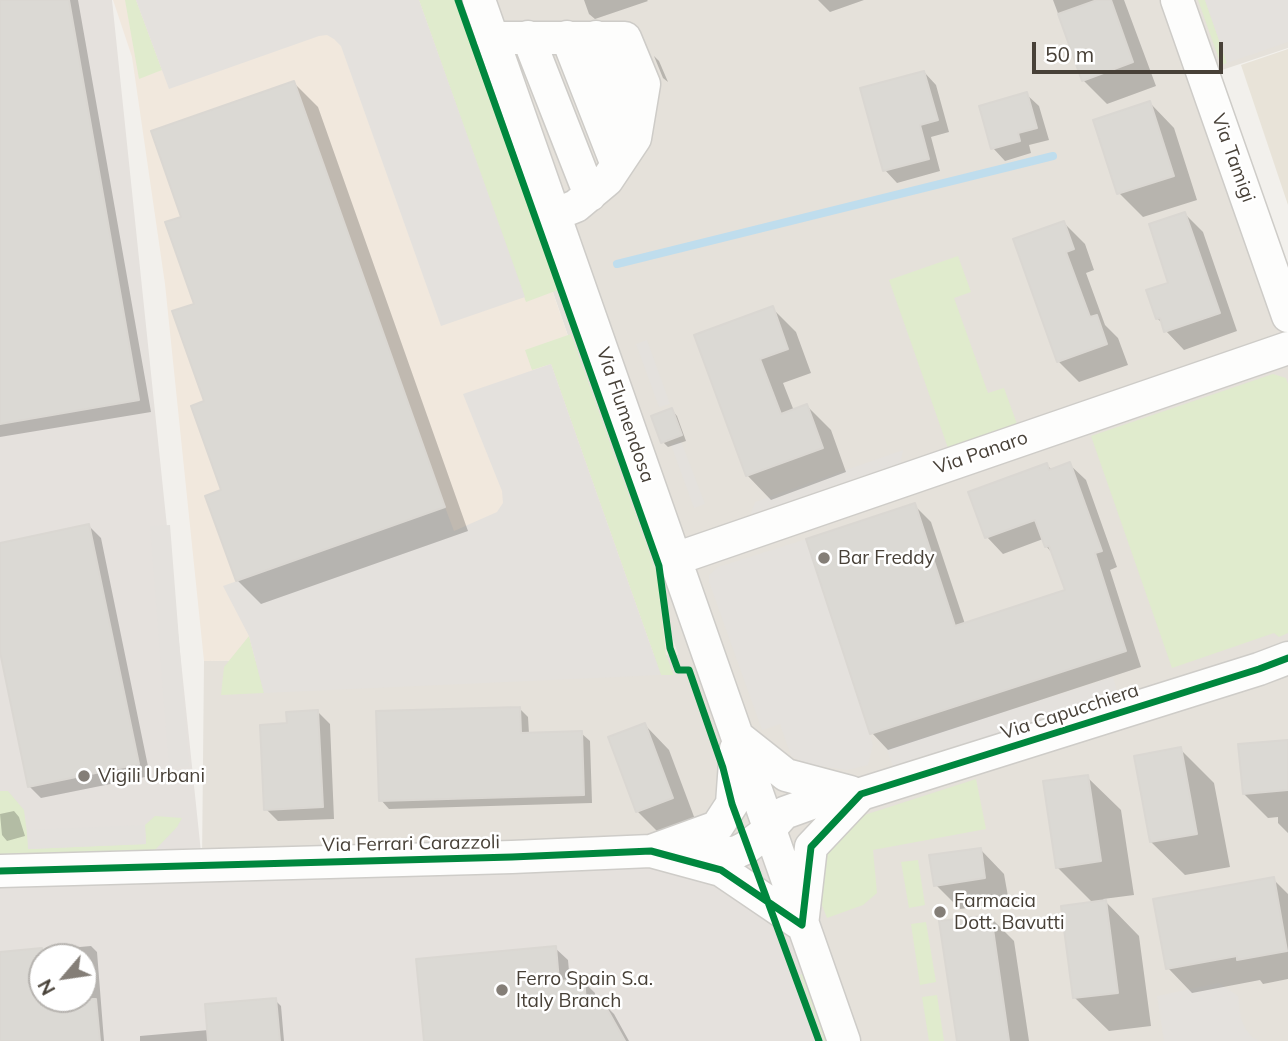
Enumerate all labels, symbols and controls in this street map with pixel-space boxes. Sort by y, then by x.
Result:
scale bar [1036,28,1227,72]
text: 50 m [1045,41,1094,67]
street label: Via Tamigi [1206,111,1260,205]
street label: Via Flumendosa [591,344,659,486]
street label: Via Panaro [931,426,1031,480]
place label: Bar Freddy [838,547,935,569]
marker: Bar Freddy [816,550,832,566]
street label: Via Capucchiera [998,679,1142,745]
place label: Vigili Urbani [98,765,205,787]
marker: Vigili Urbani [76,768,92,784]
street label: Via Ferrari Carazzoli [322,831,500,857]
place label: Farmacia Dott. Bavutti [954,890,1064,934]
marker: Farmacia Dott. Bavutti [932,904,948,920]
north arrow [28,943,98,1013]
place label: Ferro Spain S.a. Italy Branch [516,968,653,1012]
text: N [32,975,60,999]
marker: Ferro Spain S.a. Italy Branch [494,982,510,998]

